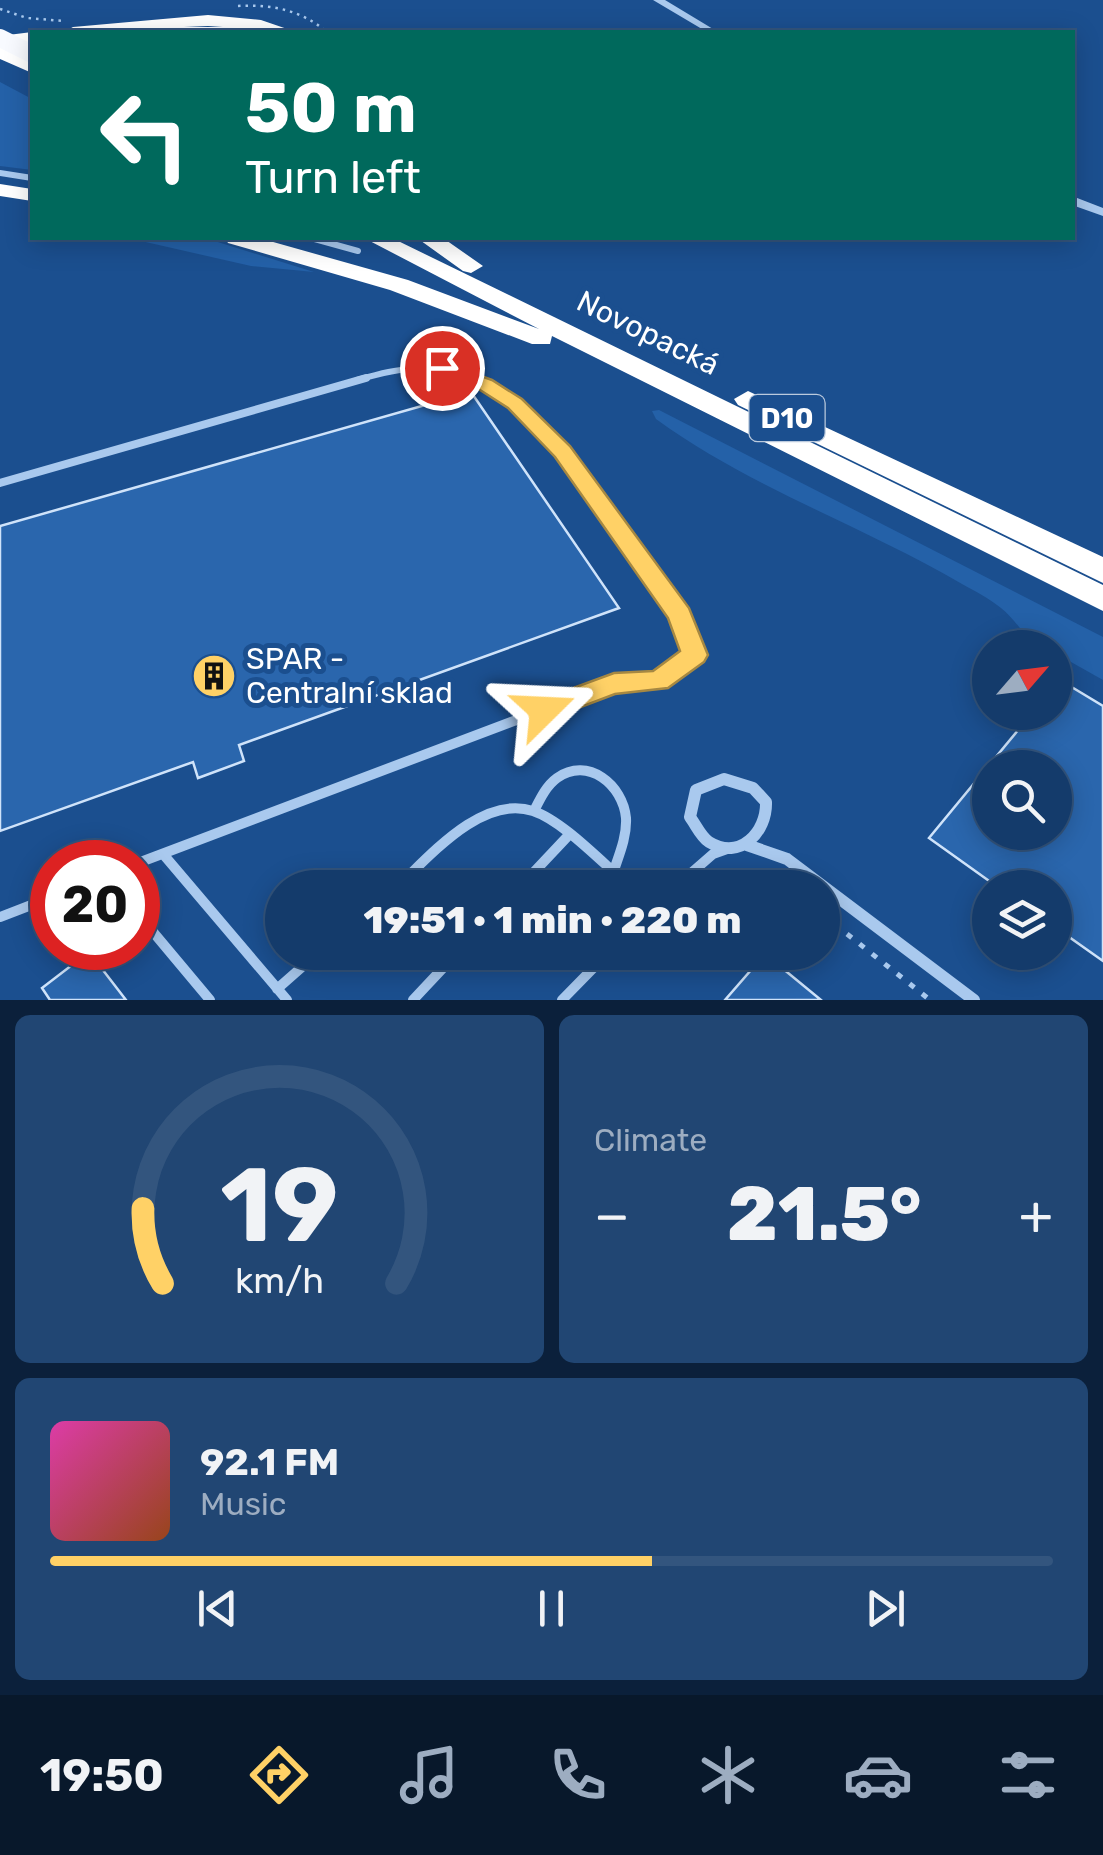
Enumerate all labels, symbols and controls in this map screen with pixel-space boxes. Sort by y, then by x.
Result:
text: 50 m [245,67,417,150]
icon: left [80,70,210,200]
text: Turn left [245,151,421,204]
street label: Novopacká [571,283,725,383]
pin [400,326,485,411]
icon: arrive [415,341,470,396]
road number: D10 [750,395,824,441]
north arrow [972,630,1072,730]
map controls [972,630,1072,970]
place label: SPAR - Centralní sklad [246,641,453,711]
building icon: SPAR - Centralní sklad [191,653,237,699]
position arrow [492,658,596,762]
button: search [972,750,1072,850]
speed limit sign: 20 [30,840,160,970]
button: layers [972,870,1072,970]
text: 19:51 · 1 min · 220 m [364,897,741,943]
text: Climate [594,1121,707,1159]
text: 19 [220,1144,339,1267]
text: 21.5° [727,1170,921,1259]
text: − [594,1183,630,1248]
text: + [1019,1183,1053,1248]
text: km/h [235,1260,324,1302]
text: 92.1 FM [200,1439,339,1485]
text: Music [200,1485,286,1523]
icon: previous [190,1581,245,1636]
icon: pause [524,1581,579,1636]
icon: next [858,1581,913,1636]
icon: directions [244,1740,314,1810]
icon: music [394,1740,464,1810]
icon: phone [543,1740,613,1810]
icon: climate [693,1740,763,1810]
icon: car [843,1740,913,1810]
icon: filters [993,1740,1063,1810]
text: 19:50 [40,1749,164,1802]

